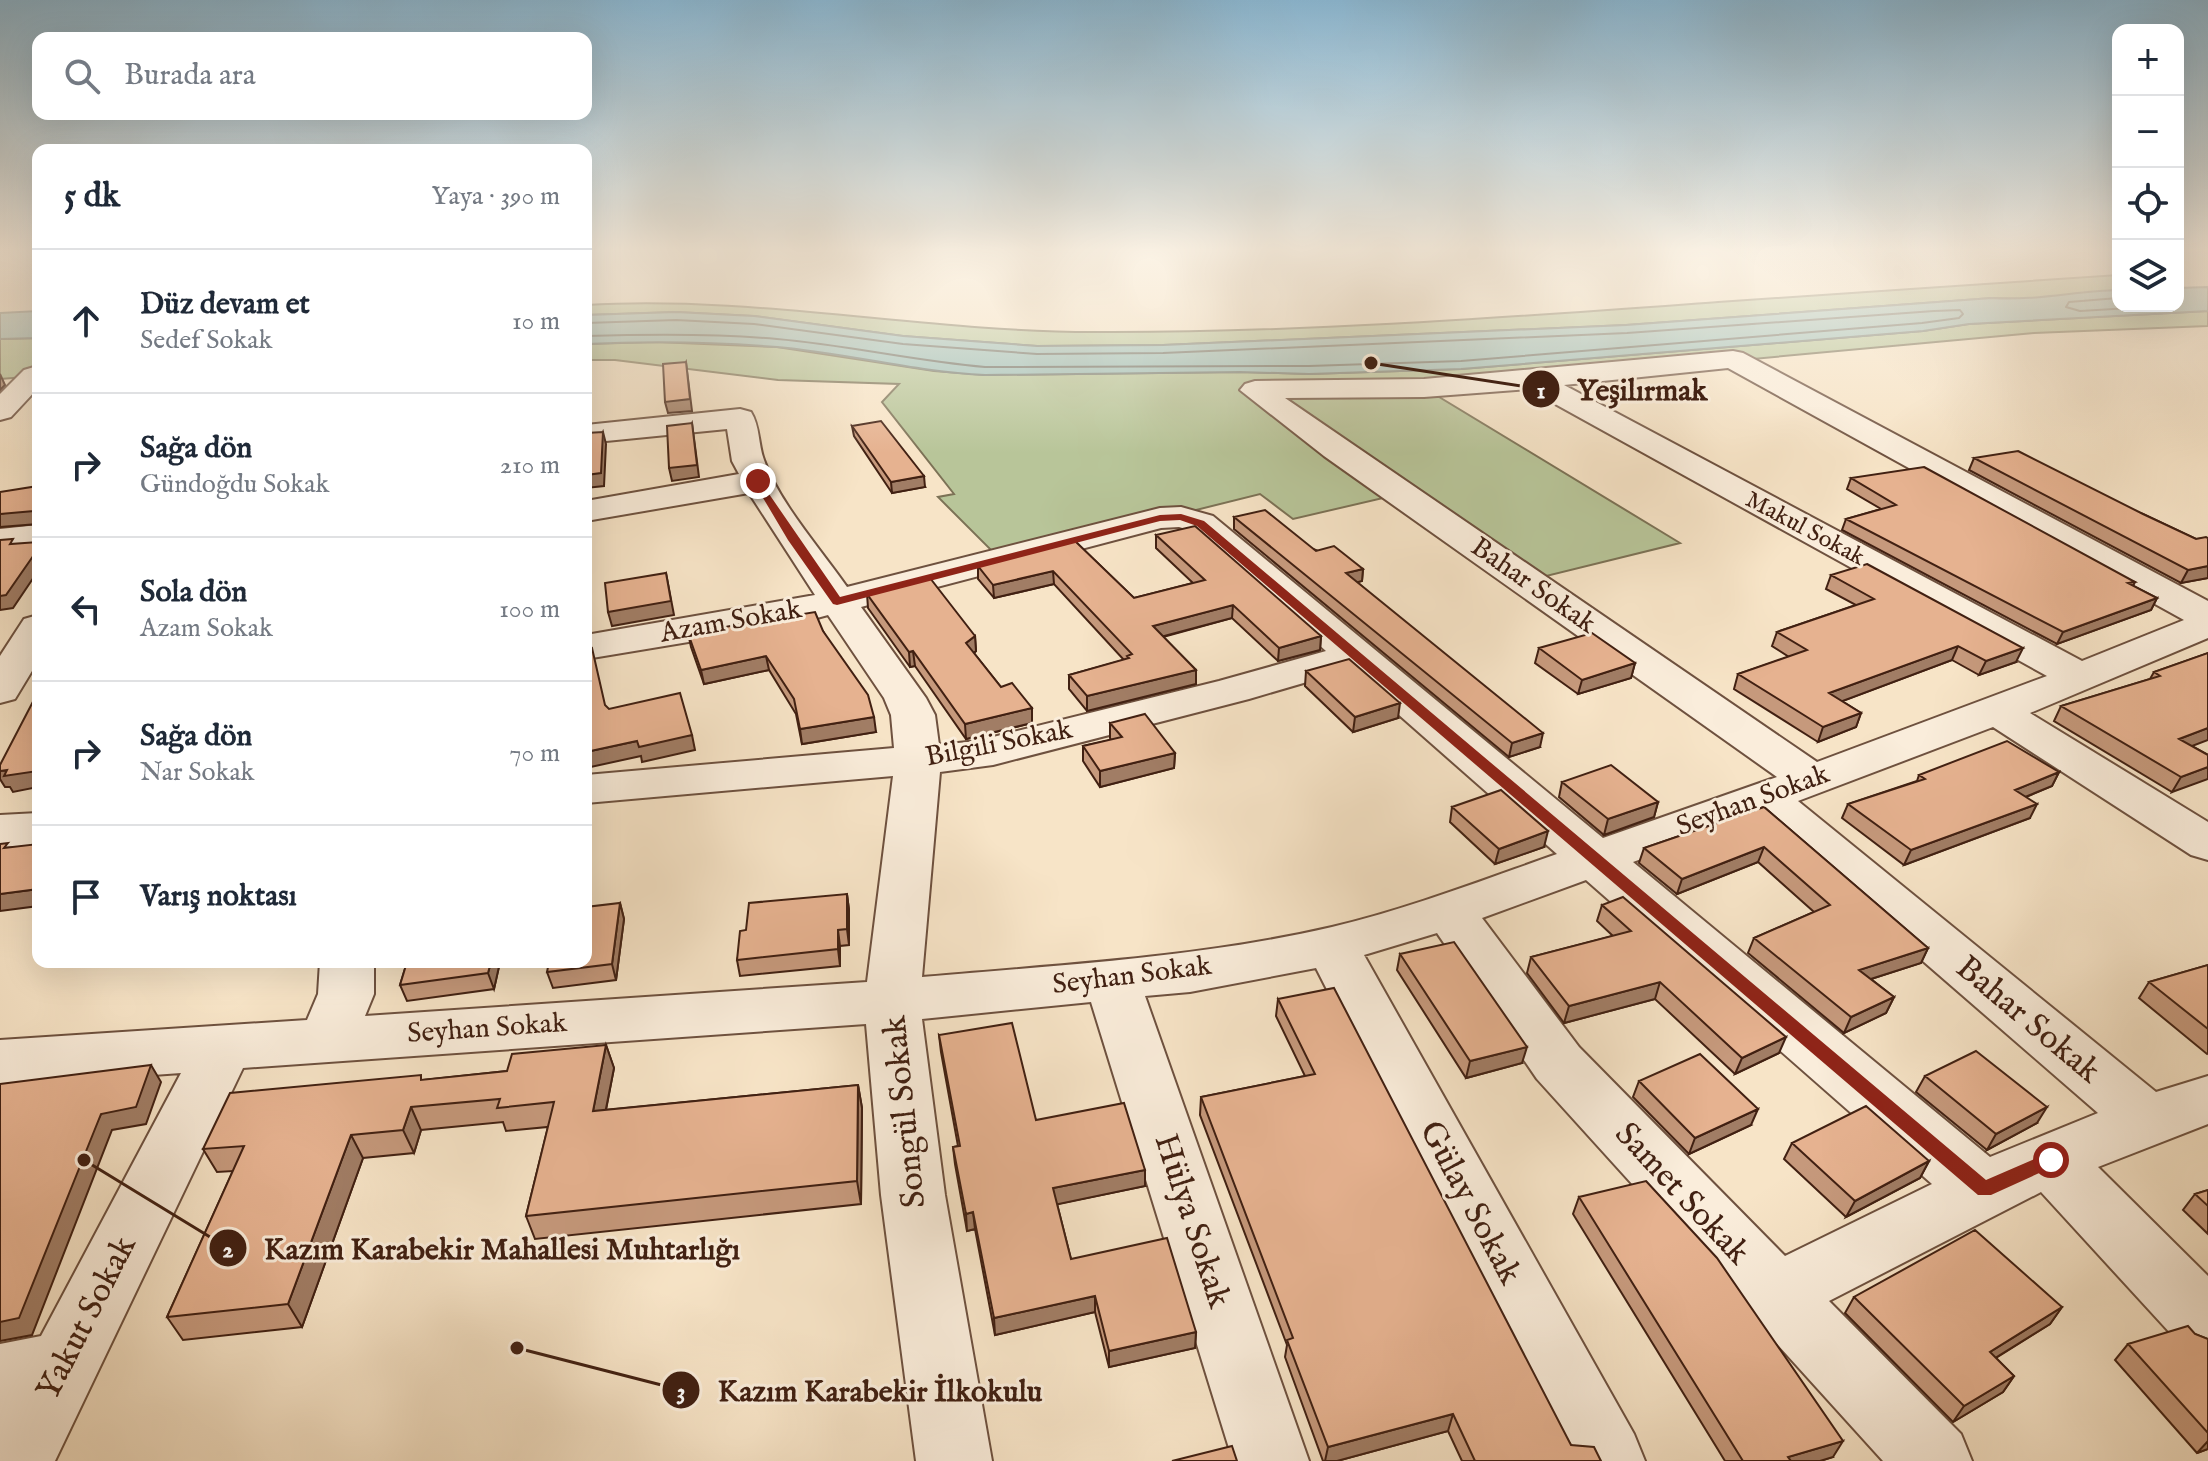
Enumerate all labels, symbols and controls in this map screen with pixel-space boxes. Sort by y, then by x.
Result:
map controls [2112,24,2184,312]
button: + [2112,24,2184,96]
search box [32,32,592,120]
icon: search [60,54,104,98]
text: Burada ara [124,57,256,95]
button: − [2112,96,2184,168]
button: locate [2112,168,2184,240]
text: 5 dk [64,175,120,218]
text: Yaya · 390 m [432,180,560,213]
button: layers [2112,240,2184,312]
text: Düz devam et [140,286,310,324]
icon: ahead [64,299,108,343]
text: 10 m [512,305,560,338]
text: Sedef Sokak [140,324,272,357]
callout: Yeşilırmak [1521,362,1723,416]
text: Yeşilırmak [1577,373,1708,411]
text: 1 [1537,376,1546,407]
text: Sağa dön [140,430,252,468]
icon: right [64,443,108,487]
text: 210 m [500,449,560,482]
route end [740,463,776,499]
text: Gündoğdu Sokak [140,468,329,501]
street label: Makul Sokak [1740,485,1870,574]
street label: Bahar Sokak [1463,530,1603,643]
text: Sola dön [140,574,247,612]
icon: left [64,587,108,631]
street label: Azam Sokak [657,592,806,652]
text: 100 m [499,593,560,626]
text: Azam Sokak [140,612,273,645]
street label: Bilgili Sokak [923,712,1076,775]
text: Sağa dön [140,718,252,756]
icon: right [64,731,108,775]
text: 70 m [509,737,560,770]
text: Nar Sokak [140,756,255,789]
street label: Seyhan Sokak [1672,757,1835,845]
icon: arrive [64,875,108,919]
text: Varış noktası [140,878,297,916]
street label: Bahar Sokak [1947,947,2110,1094]
street label: Seyhan Sokak [1050,949,1215,1003]
street label: Seyhan Sokak [406,1006,569,1052]
street label: Songül Sokak [873,1013,936,1210]
street label: Gülay Sokak [1409,1114,1531,1293]
street label: Samet Sokak [1605,1114,1760,1275]
street label: Hülya Sokak [1144,1129,1241,1314]
route start [2033,1142,2069,1178]
callout: Kazım Karabekir Mahallesi Muhtarlığı [208,1221,756,1275]
street label: Yakut Sokak [27,1228,147,1407]
text: Kazım Karabekir Mahallesi Muhtarlığı [264,1232,740,1270]
text: 2 [222,1235,234,1266]
callout: Kazım Karabekir İlkokulu [661,1363,1058,1417]
text: Kazım Karabekir İlkokulu [718,1373,1043,1412]
text: 3 [677,1377,685,1408]

